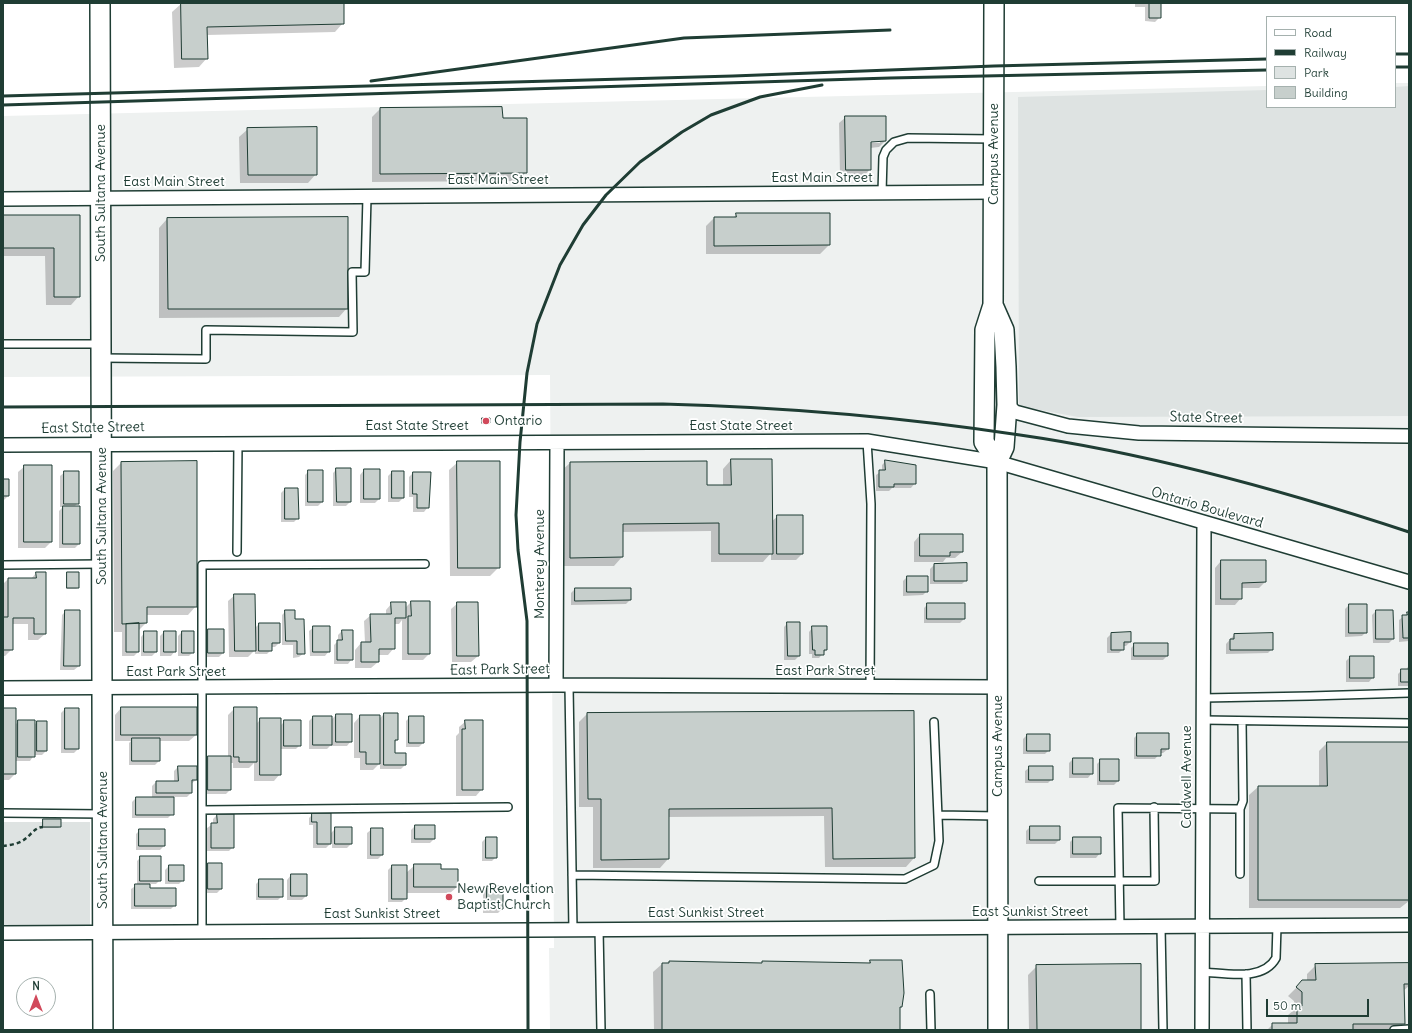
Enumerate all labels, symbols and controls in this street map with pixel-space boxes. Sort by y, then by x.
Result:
legend [1266,16,1396,108]
text: Road [1304,25,1332,40]
text: Railway [1304,45,1347,60]
text: Park [1304,65,1329,80]
text: Building [1304,85,1348,100]
street label: Campus Avenue [986,103,1002,205]
street label: South Sultana Avenue [93,124,109,262]
street label: East Main Street [771,170,873,186]
street label: East Main Street [447,172,549,188]
street label: East Main Street [123,174,225,190]
street label: State Street [1169,409,1243,427]
place label: Ontario [494,413,542,429]
marker: Ontario [481,416,491,426]
street label: East State Street [365,418,469,434]
street label: East State Street [689,418,793,434]
street label: East State Street [41,419,145,437]
street label: South Sultana Avenue [94,447,110,585]
street label: Ontario Boulevard [1149,484,1265,532]
street label: Monterey Avenue [532,509,548,619]
street label: East Park Street [450,661,550,679]
street label: East Park Street [775,663,875,679]
street label: East Park Street [126,664,226,680]
street label: Campus Avenue [990,695,1006,797]
street label: Caldwell Avenue [1179,725,1195,829]
street label: South Sultana Avenue [95,771,111,909]
place label: New Revelation Baptist Church [457,881,554,914]
marker: New Revelation Baptist Church [444,892,454,902]
street label: East Sunkist Street [972,904,1088,920]
street label: East Sunkist Street [648,905,764,921]
street label: East Sunkist Street [324,906,440,922]
north arrow [16,977,56,1017]
text: N [32,979,40,993]
scale bar [1268,991,1371,1017]
text: 50 m [1273,998,1301,1013]

